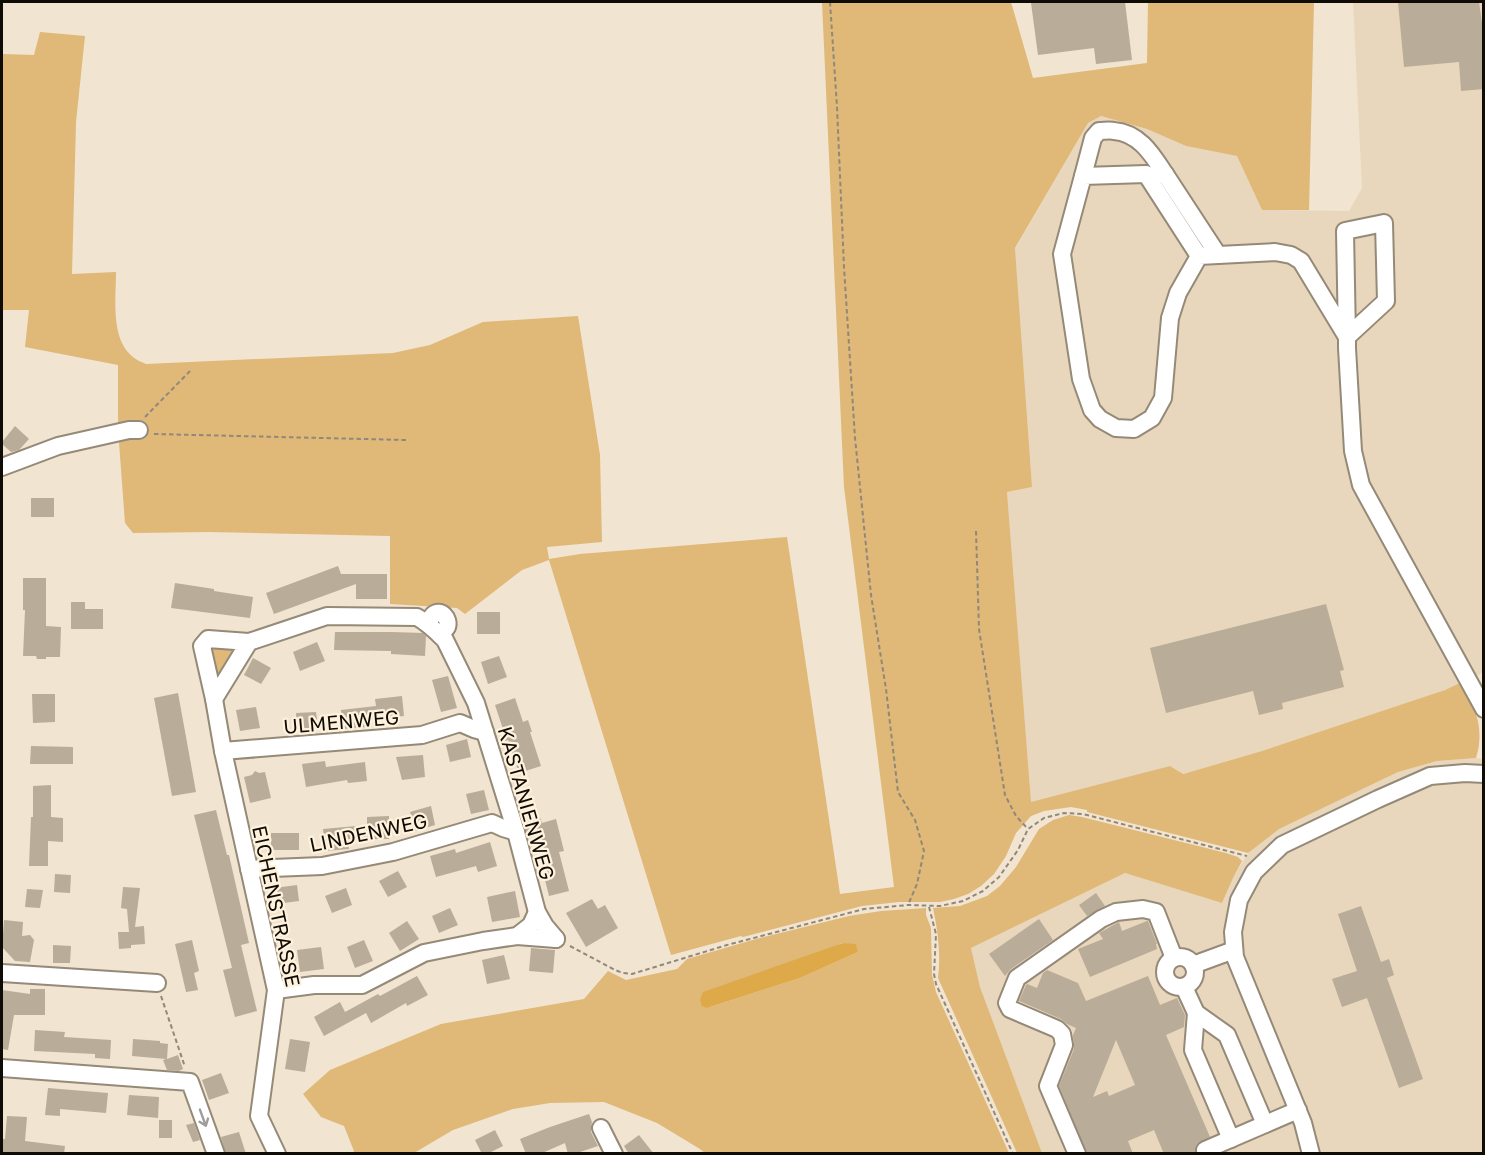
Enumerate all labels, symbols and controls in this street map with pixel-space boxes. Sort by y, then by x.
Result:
street label: ULMENWEG [282,704,400,738]
street label: KASTANIENWEG [494,724,560,882]
street label: LINDENWEG [307,808,429,856]
street label: EICHENSTRASSE [248,823,306,989]
one-way arrow [198,1108,209,1126]

